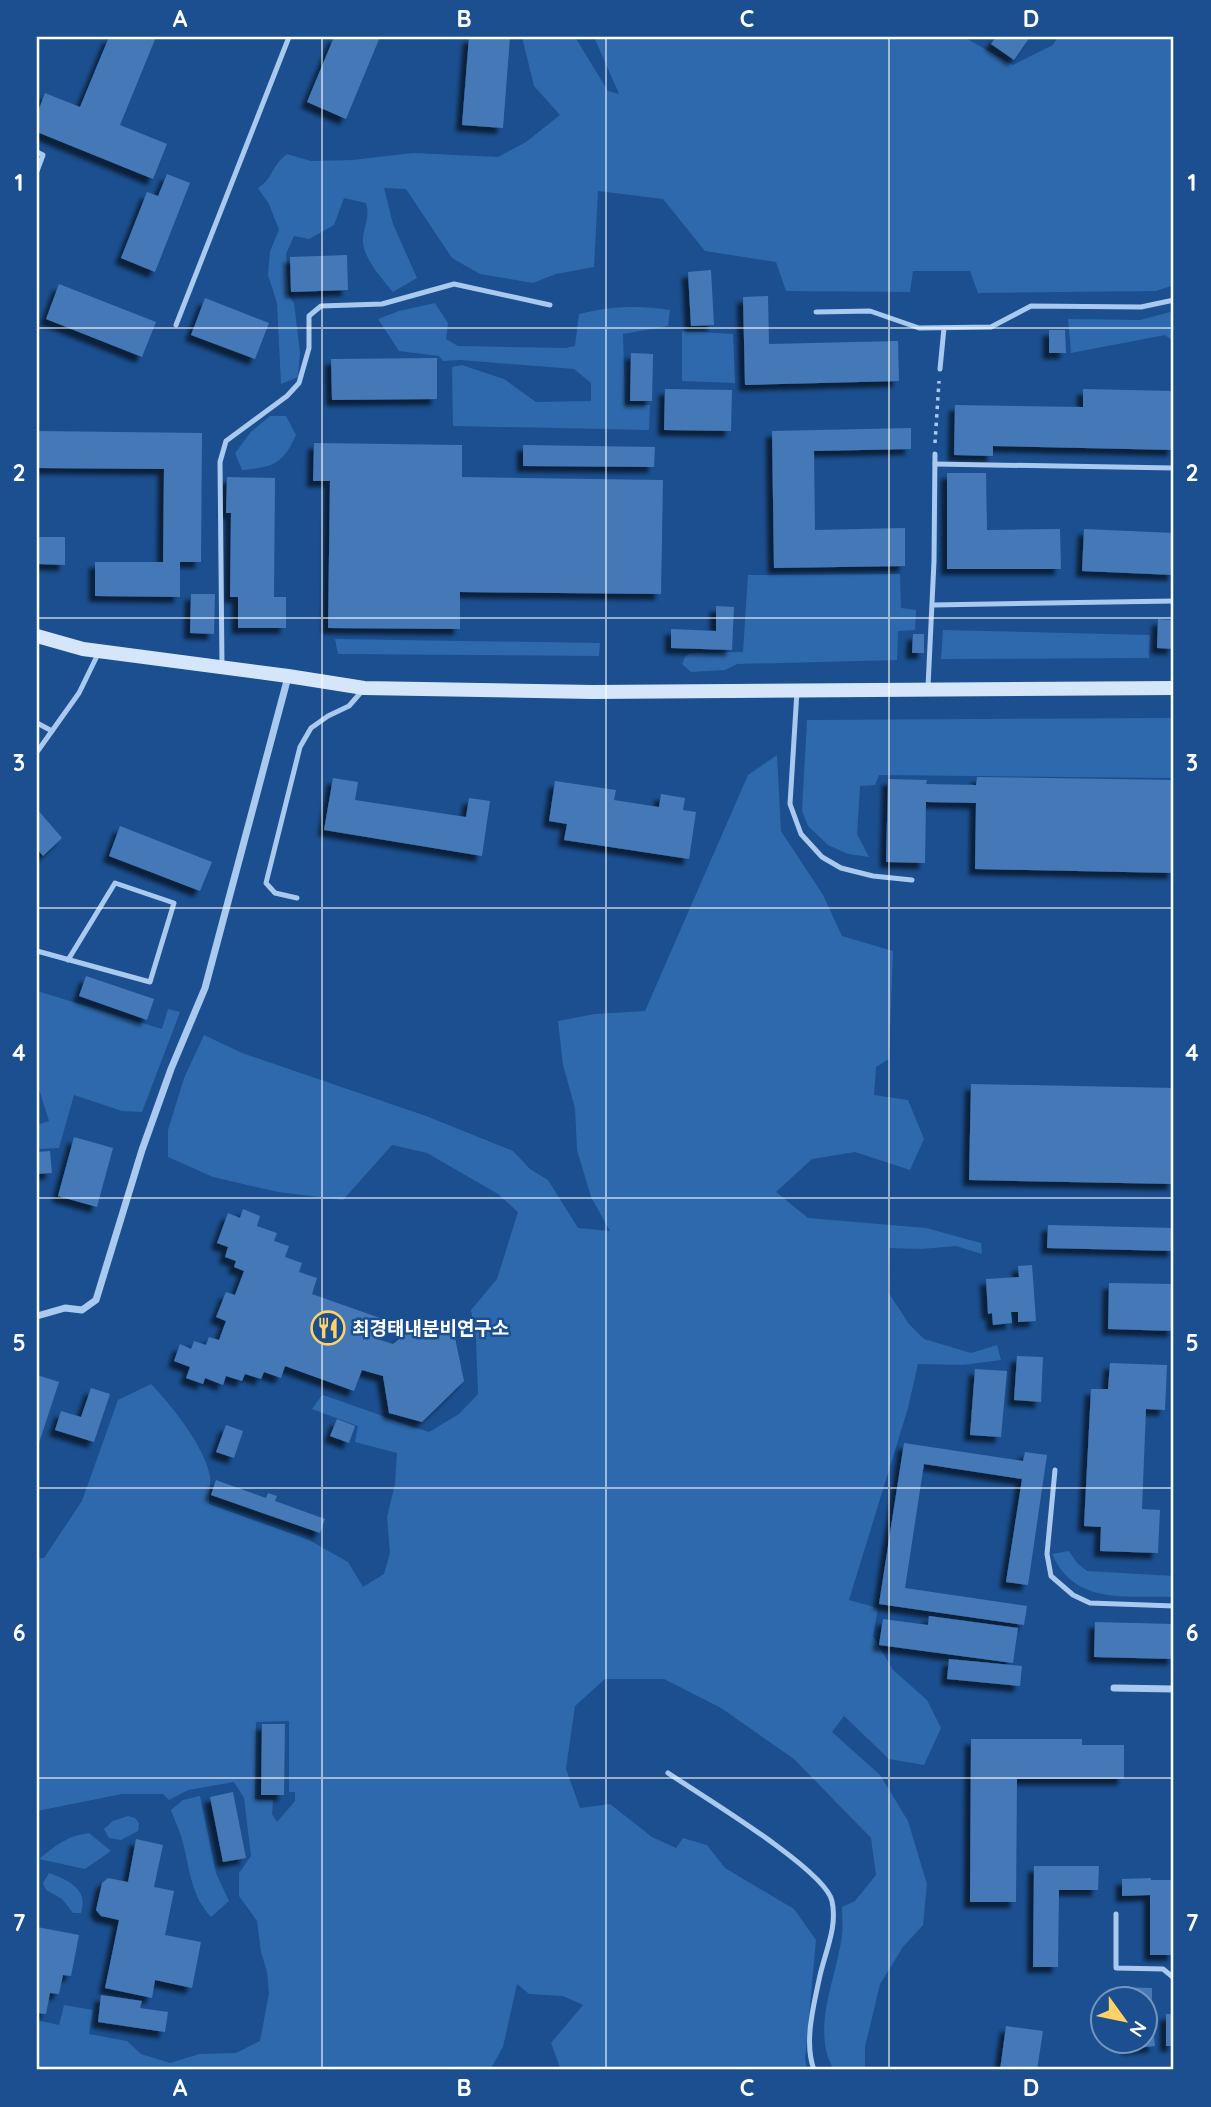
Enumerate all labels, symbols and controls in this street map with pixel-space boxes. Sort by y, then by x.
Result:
text: A [173,4,188,33]
text: B [456,4,472,33]
text: C [740,4,754,33]
text: D [1023,4,1039,33]
text: 1 [15,168,23,197]
text: 1 [1188,168,1196,197]
text: 2 [12,458,26,487]
text: 2 [1185,458,1199,487]
text: 3 [13,748,25,777]
text: 3 [1186,748,1198,777]
text: 4 [12,1038,26,1067]
text: 4 [1185,1038,1199,1067]
restaurant icon: 최경태내분비연구소 [309,1309,347,1347]
place label: 최경태내분비연구소 [352,1316,509,1340]
text: 5 [12,1328,26,1357]
text: 5 [1185,1328,1199,1357]
text: 6 [13,1618,25,1647]
text: 6 [1186,1618,1198,1647]
text: 7 [13,1908,26,1937]
text: 7 [1186,1908,1199,1937]
north arrow [1088,1984,1158,2054]
text: N [1124,2017,1152,2042]
text: A [173,2073,188,2102]
text: B [456,2073,472,2102]
text: C [740,2073,754,2102]
text: D [1023,2073,1039,2102]

